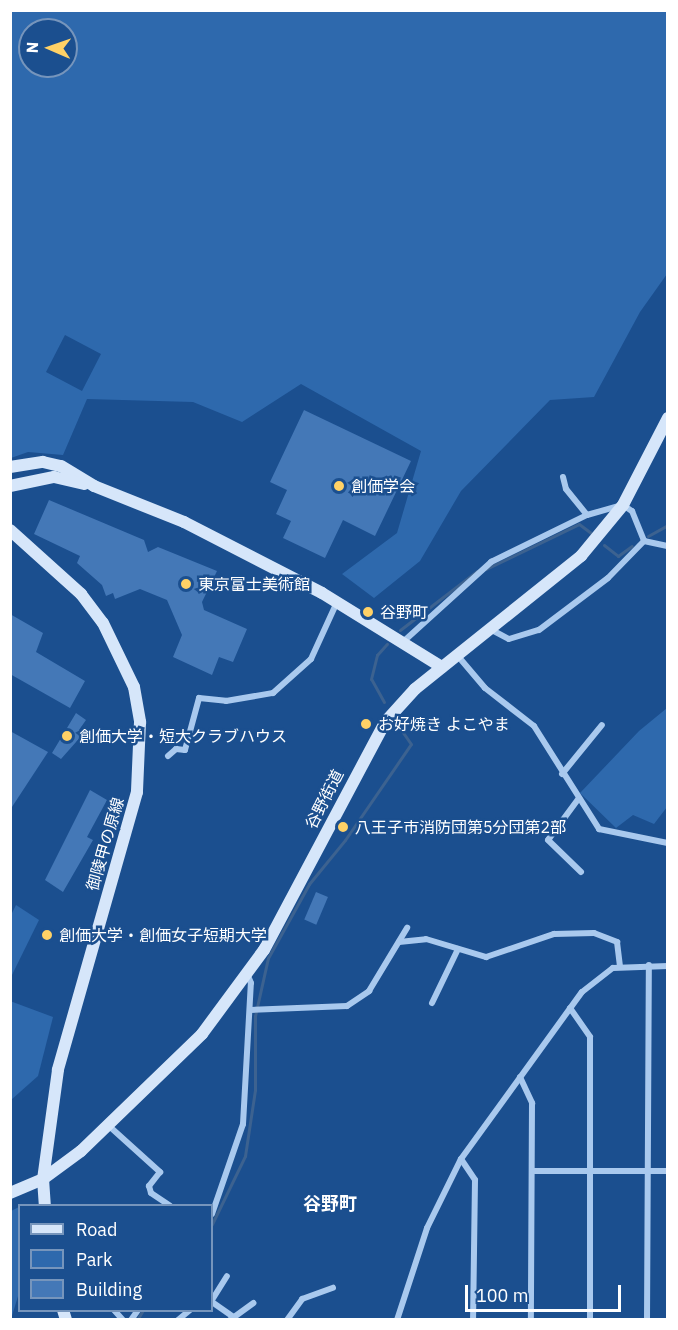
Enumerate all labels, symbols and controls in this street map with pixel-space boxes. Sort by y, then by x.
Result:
north arrow [18,18,78,78]
text: N [22,41,42,54]
place label: 創価学会 [351,476,415,496]
marker: 創価学会 [332,479,346,493]
place label: 東京富士美術館 [198,574,310,594]
marker: 東京富士美術館 [179,577,193,591]
place label: 谷野町 [380,602,428,622]
marker: 谷野町 [361,605,375,619]
place label: お好焼き よこやま [378,714,510,734]
marker: お好焼き よこやま [359,717,373,731]
place label: 創価大学・短大クラブハウス [79,726,287,746]
marker: 創価大学・短大クラブハウス [60,729,74,743]
street label: 谷野街道 [301,766,347,832]
street label: 御陵甲の原線 [83,795,127,893]
place label: 八王子市消防団第5分団第2部 [355,817,566,837]
marker: 八王子市消防団第5分団第2部 [336,820,350,834]
place label: 創価大学・創価女子短期大学 [59,925,267,945]
marker: 創価大学・創価女子短期大学 [40,928,54,942]
district label: 谷野町 [303,1193,357,1215]
legend [18,1204,213,1312]
text: Road [76,1218,117,1241]
text: Park [76,1248,112,1271]
scale bar [468,1273,624,1311]
text: Building [76,1278,142,1301]
text: 100 m [476,1284,528,1307]

